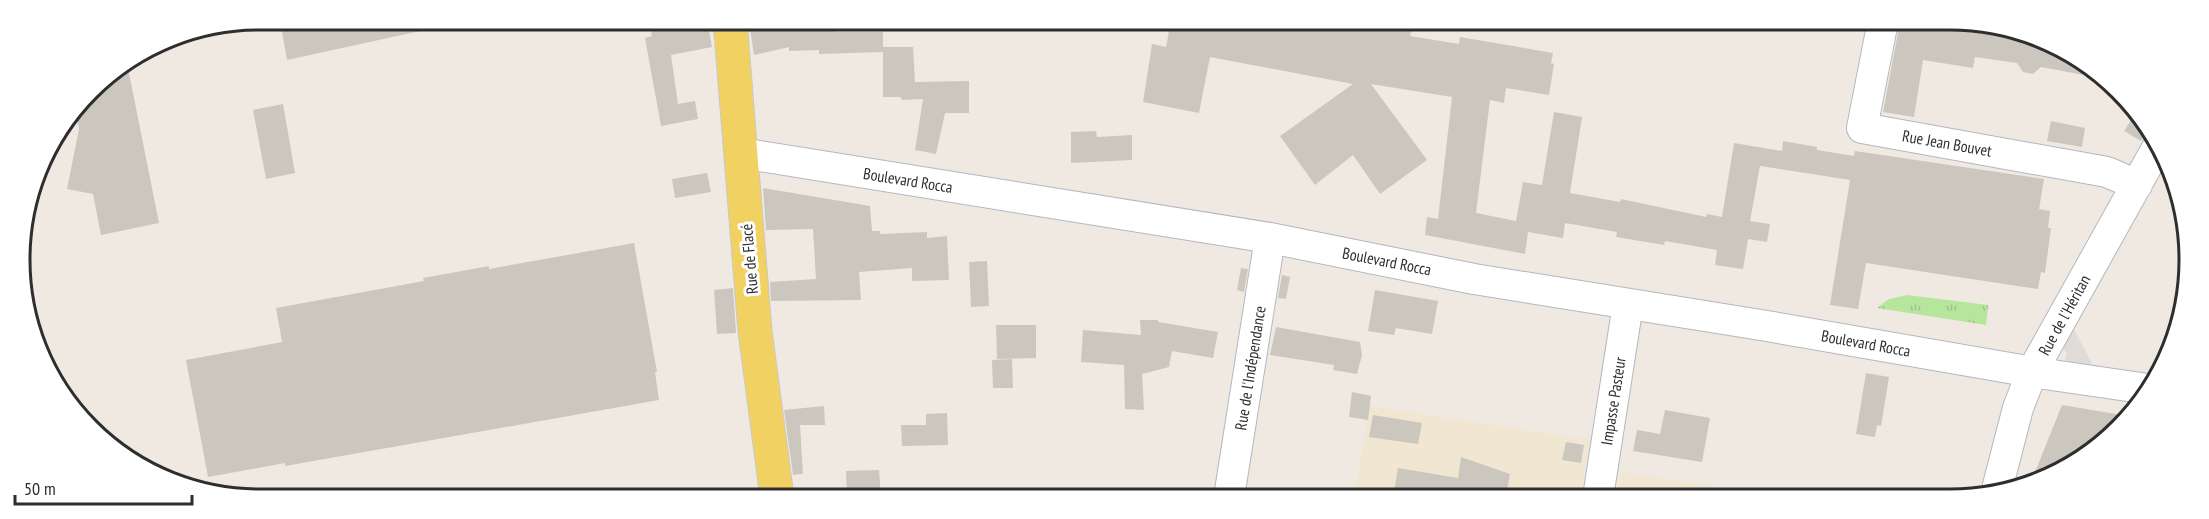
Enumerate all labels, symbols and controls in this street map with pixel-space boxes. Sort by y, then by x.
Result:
street label: Rue Jean Bouvet [1901,125,1994,161]
street label: Boulevard Rocca [862,163,954,197]
street label: Rue de Flacé [736,223,762,295]
street label: Boulevard Rocca [1341,243,1433,279]
street label: Rue de l'Héritan [2034,271,2094,359]
street label: Rue de l'Indépendance [1230,304,1270,432]
street label: Boulevard Rocca [1820,325,1912,361]
street label: Impasse Pasteur [1596,355,1630,447]
scale bar [15,468,192,506]
text: 50 m [24,477,56,500]

